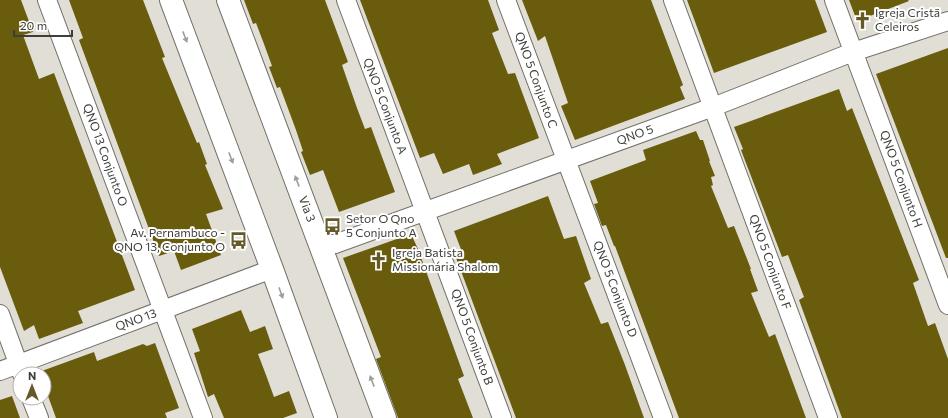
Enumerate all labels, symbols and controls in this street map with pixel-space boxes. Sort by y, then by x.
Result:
place label: Igreja Cristã Celeiros [875,5,940,33]
church icon: Igreja Cristã Celeiros [852,10,872,30]
scale bar [14,12,72,38]
text: 20 m [20,18,47,32]
street label: QNO 5 Conjunto C [513,30,561,130]
one-way arrow [182,31,188,43]
street label: QNO 5 Conjunto A [361,56,411,156]
street label: QNO 13 Conjunto O [81,101,131,208]
street label: QNO 5 [614,121,655,147]
street label: QNO 5 Conjunto H [878,128,926,229]
one-way arrow [228,153,234,165]
one-way arrow [293,175,299,187]
street label: Via 3 [297,194,319,224]
place label: Setor O Qno 5 Conjunto A [346,211,417,239]
street label: QNO 5 Conjunto F [747,212,795,311]
bus stop icon: Setor O Qno 5 Conjunto A [323,216,343,236]
place label: Av. Pernambuco - QNO 13, Conjunto O [114,225,225,253]
bus stop icon: Av. Pernambuco - QNO 13, Conjunto O [228,230,248,250]
street label: QNO 5 Conjunto D [591,238,641,339]
place label: Igreja Batista Missionária Shalom [392,245,498,273]
church icon: Igreja Batista Missionária Shalom [369,250,389,270]
street label: QNO 5 Conjunto B [449,287,497,387]
one-way arrow [278,288,284,300]
street label: QNO 13 [113,305,158,333]
north arrow [12,366,52,406]
text: N [28,369,36,382]
one-way arrow [368,375,374,387]

